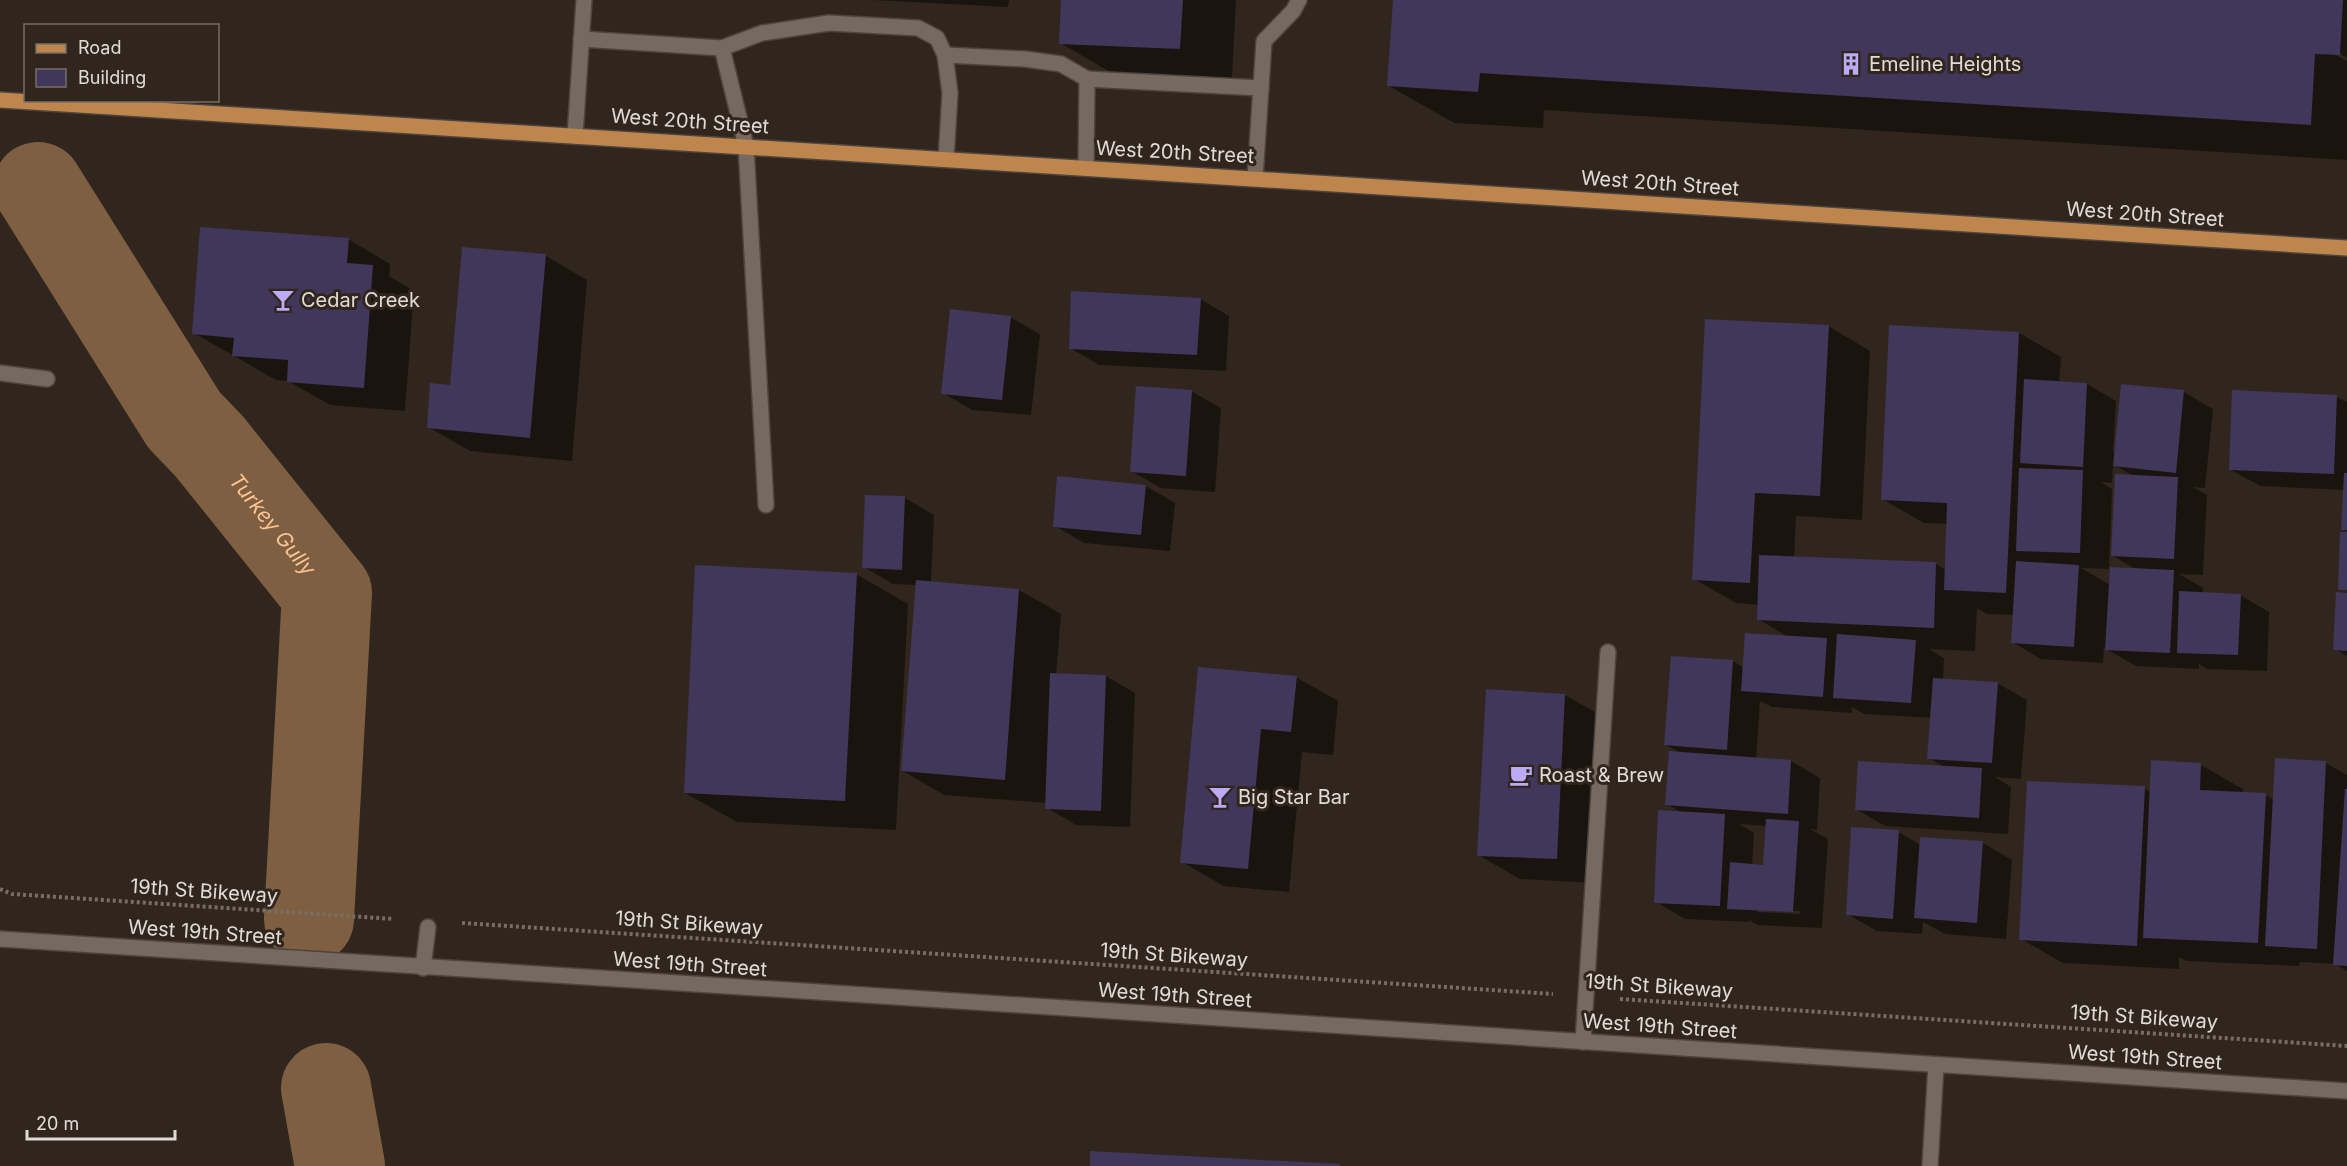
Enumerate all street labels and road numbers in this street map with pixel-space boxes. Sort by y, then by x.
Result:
street label: West 20th Street [610,103,770,139]
street label: West 20th Street [1095,136,1255,168]
street label: West 20th Street [1580,165,1740,201]
street label: West 20th Street [2065,196,2225,232]
street label: 19th St Bikeway [129,874,279,908]
street label: 19th St Bikeway [614,906,764,940]
street label: West 19th Street [127,915,283,949]
street label: 19th St Bikeway [1099,938,1249,972]
street label: West 19th Street [612,947,768,981]
street label: 19th St Bikeway [1584,969,1734,1003]
street label: West 19th Street [1097,978,1253,1012]
street label: 19th St Bikeway [2069,1000,2219,1034]
street label: West 19th Street [1582,1009,1738,1043]
street label: West 19th Street [2067,1040,2223,1074]

